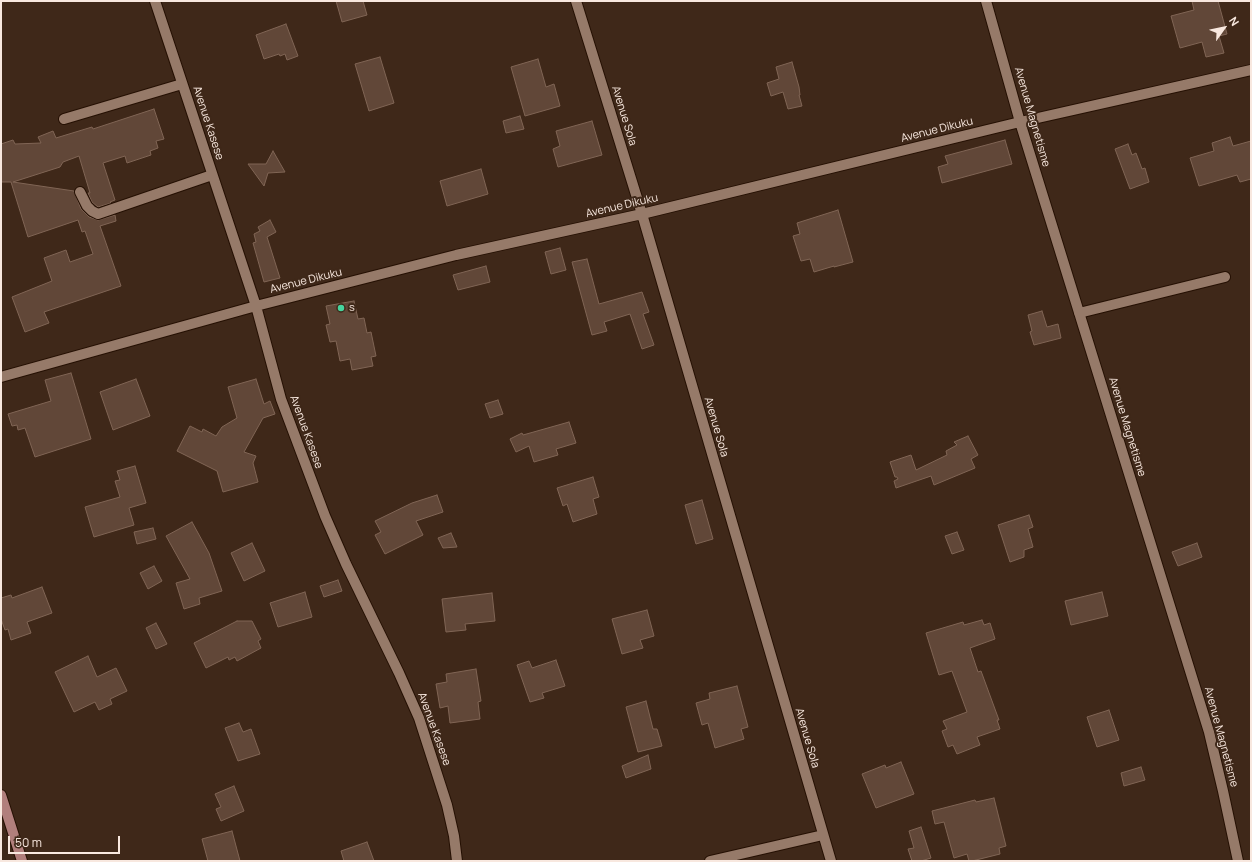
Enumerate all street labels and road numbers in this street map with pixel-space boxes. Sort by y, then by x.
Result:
street label: Avenue Magnetisme [1011,66,1053,168]
street label: Avenue Kasese [190,84,226,162]
street label: Avenue Sola [609,85,639,147]
street label: Avenue Dikuku [900,115,974,145]
street label: Avenue Dikuku [585,191,659,221]
street label: Avenue Dikuku [269,266,343,296]
street label: Avenue Magnetisme [1106,376,1148,478]
street label: Avenue Kasese [287,394,325,470]
street label: Avenue Sola [701,395,731,459]
street label: Avenue Magnetisme [1201,685,1241,789]
street label: Avenue Kasese [415,691,453,767]
street label: Avenue Sola [792,706,822,770]

